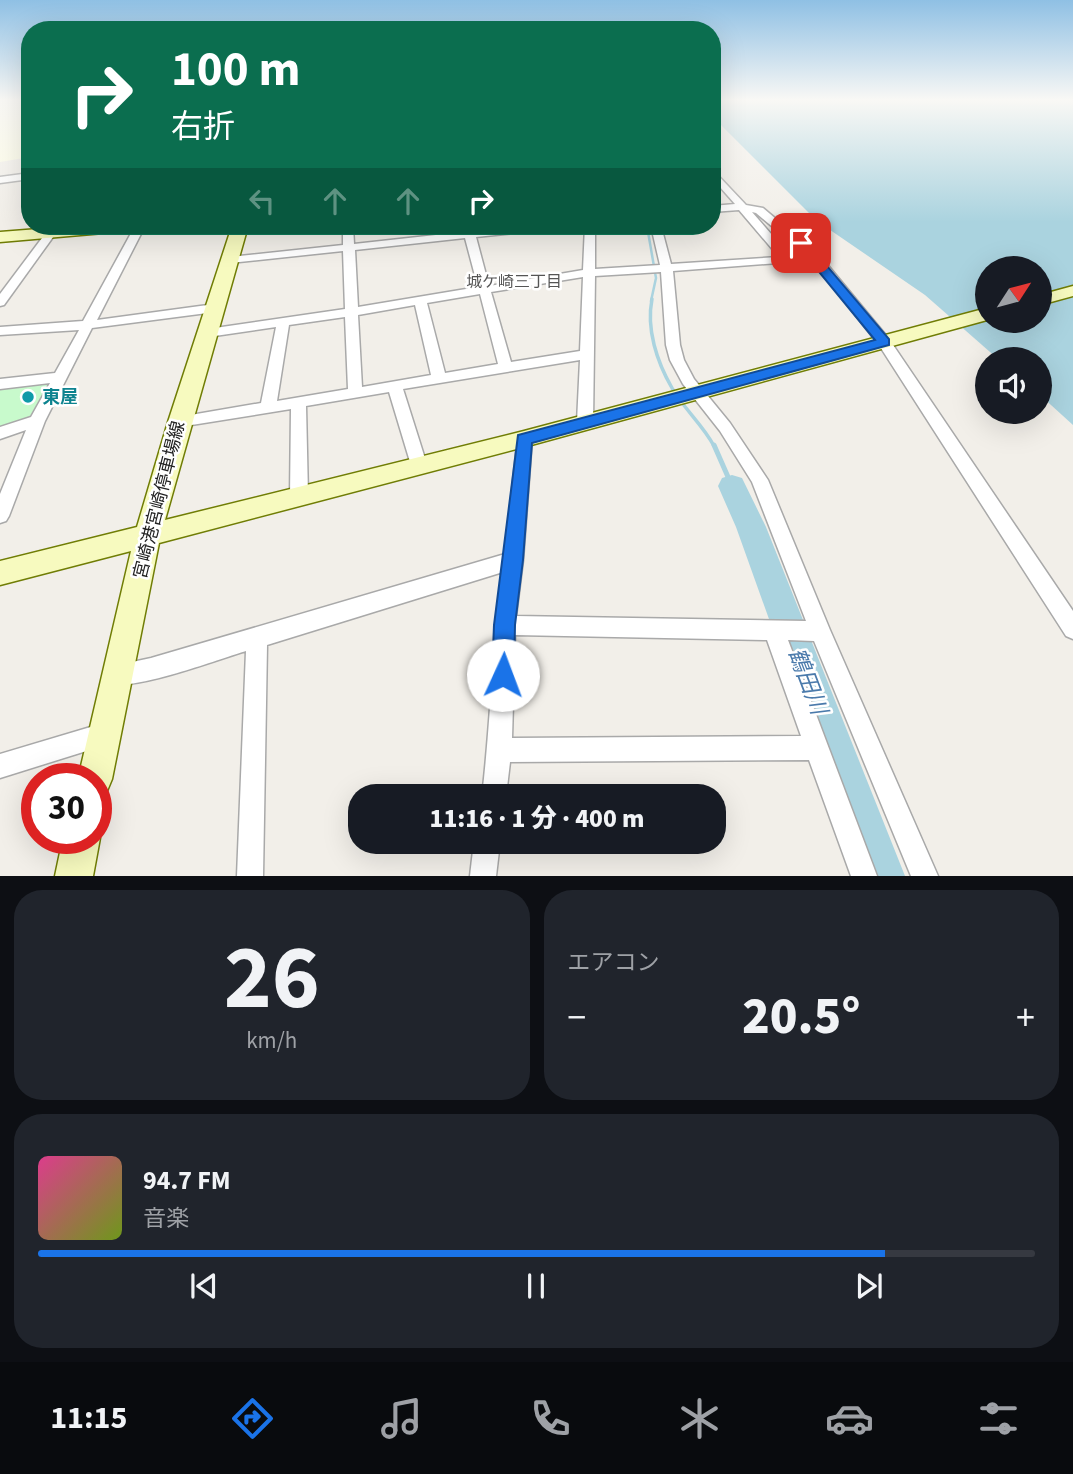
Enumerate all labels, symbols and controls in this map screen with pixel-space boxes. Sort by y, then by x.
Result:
text: 100 m [171,35,300,105]
icon: right [56,49,147,140]
text: 右折 [171,104,235,150]
icon: left [243,182,281,220]
icon: ahead [316,182,354,220]
icon: ahead [389,182,427,220]
icon: right [462,182,500,220]
pin [771,213,831,273]
icon: arrive [782,224,820,262]
north arrow [975,256,1052,332]
map controls [975,256,1052,424]
district label: 城ケ崎三丁目 [466,271,562,293]
button: sound [975,347,1052,424]
place label: 東屋 [42,385,78,410]
marker: 東屋 [20,389,36,405]
street label: 宮崎港宮崎停車場線 [128,419,191,582]
position arrow [466,638,540,712]
water label: 鶴田川 [780,643,836,722]
speed limit sign: 30 [21,763,112,854]
text: 11:16 · 1 分 · 400 m [430,800,644,837]
text: 26 [224,914,320,1043]
text: エアコン [568,946,660,979]
text: 20.5° [742,980,861,1054]
text: − [568,991,586,1045]
text: + [1016,991,1035,1045]
text: km/h [246,1024,297,1057]
text: 94.7 FM [143,1162,231,1199]
text: 音楽 [143,1202,189,1235]
icon: previous [185,1267,223,1305]
icon: pause [517,1267,555,1305]
icon: next [850,1267,888,1305]
icon: directions [228,1394,277,1443]
icon: music [377,1394,426,1443]
icon: phone [526,1394,575,1443]
icon: climate [675,1394,724,1443]
icon: car [825,1394,874,1443]
icon: filters [974,1394,1023,1443]
text: 11:15 [50,1395,127,1441]

